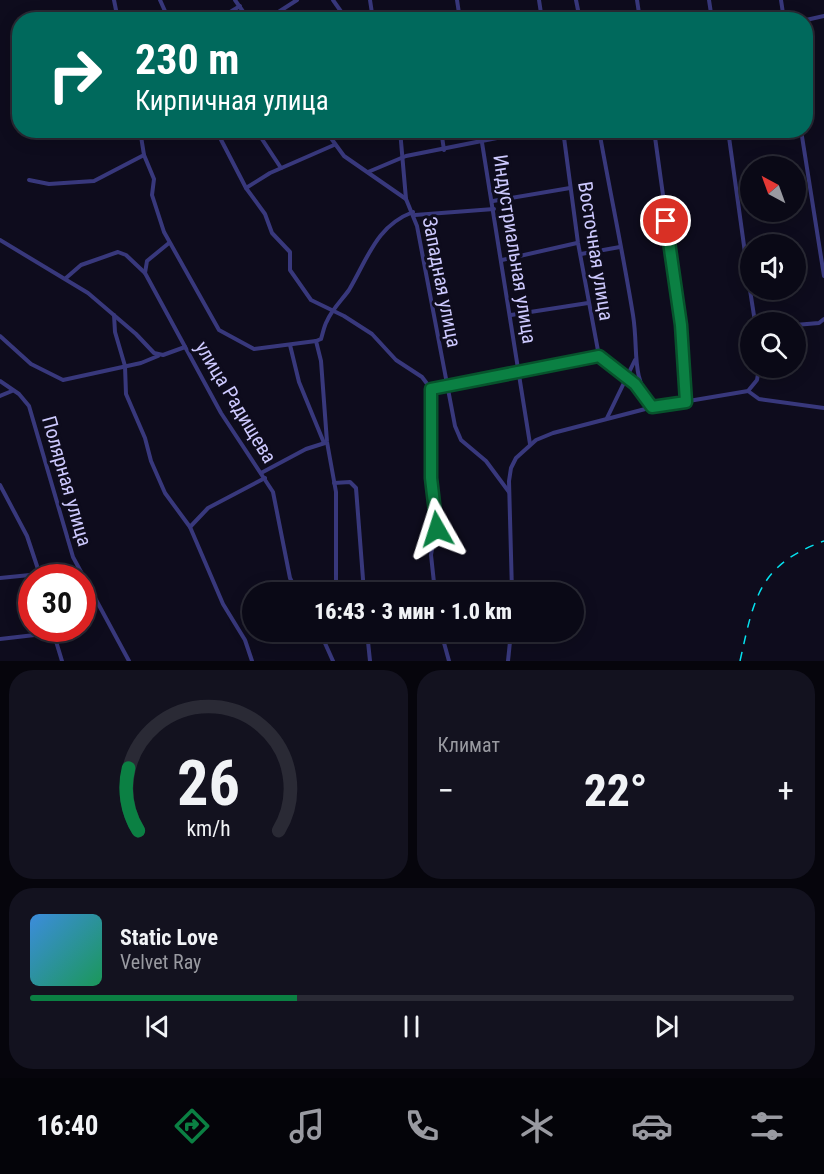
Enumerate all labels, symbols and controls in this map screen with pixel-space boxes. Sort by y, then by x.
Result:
text: 230 m [135,35,240,84]
icon: right [36,36,114,114]
text: Кирпичная улица [135,85,329,117]
street label: Индустриальная улица [488,153,542,345]
north arrow [740,156,806,222]
map controls [740,156,806,378]
street label: Восточная улица [573,180,619,322]
pin [640,195,691,246]
icon: arrive [649,204,682,237]
street label: Западная улица [418,215,466,349]
button: sound [740,234,806,300]
button: search [740,312,806,378]
street label: улица Радищева [190,337,282,467]
street label: Полярная улица [37,413,97,549]
position arrow [405,497,469,561]
speed limit sign: 30 [18,564,96,642]
text: 16:43 · 3 мин · 1.0 km [314,599,512,624]
text: Климат [438,733,500,757]
text: 26 [177,747,240,820]
text: 22° [584,764,648,817]
text: − [438,771,454,810]
text: + [778,771,794,810]
text: km/h [186,817,230,842]
text: Static Love [120,925,218,950]
text: Velvet Ray [120,950,201,974]
icon: previous [141,1010,174,1043]
icon: pause [395,1010,428,1043]
icon: next [650,1010,683,1043]
icon: directions [171,1105,213,1147]
icon: music [286,1105,328,1147]
icon: phone [401,1105,443,1147]
icon: climate [516,1105,558,1147]
icon: car [631,1105,673,1147]
icon: filters [746,1105,788,1147]
text: 16:40 [36,1110,98,1142]

